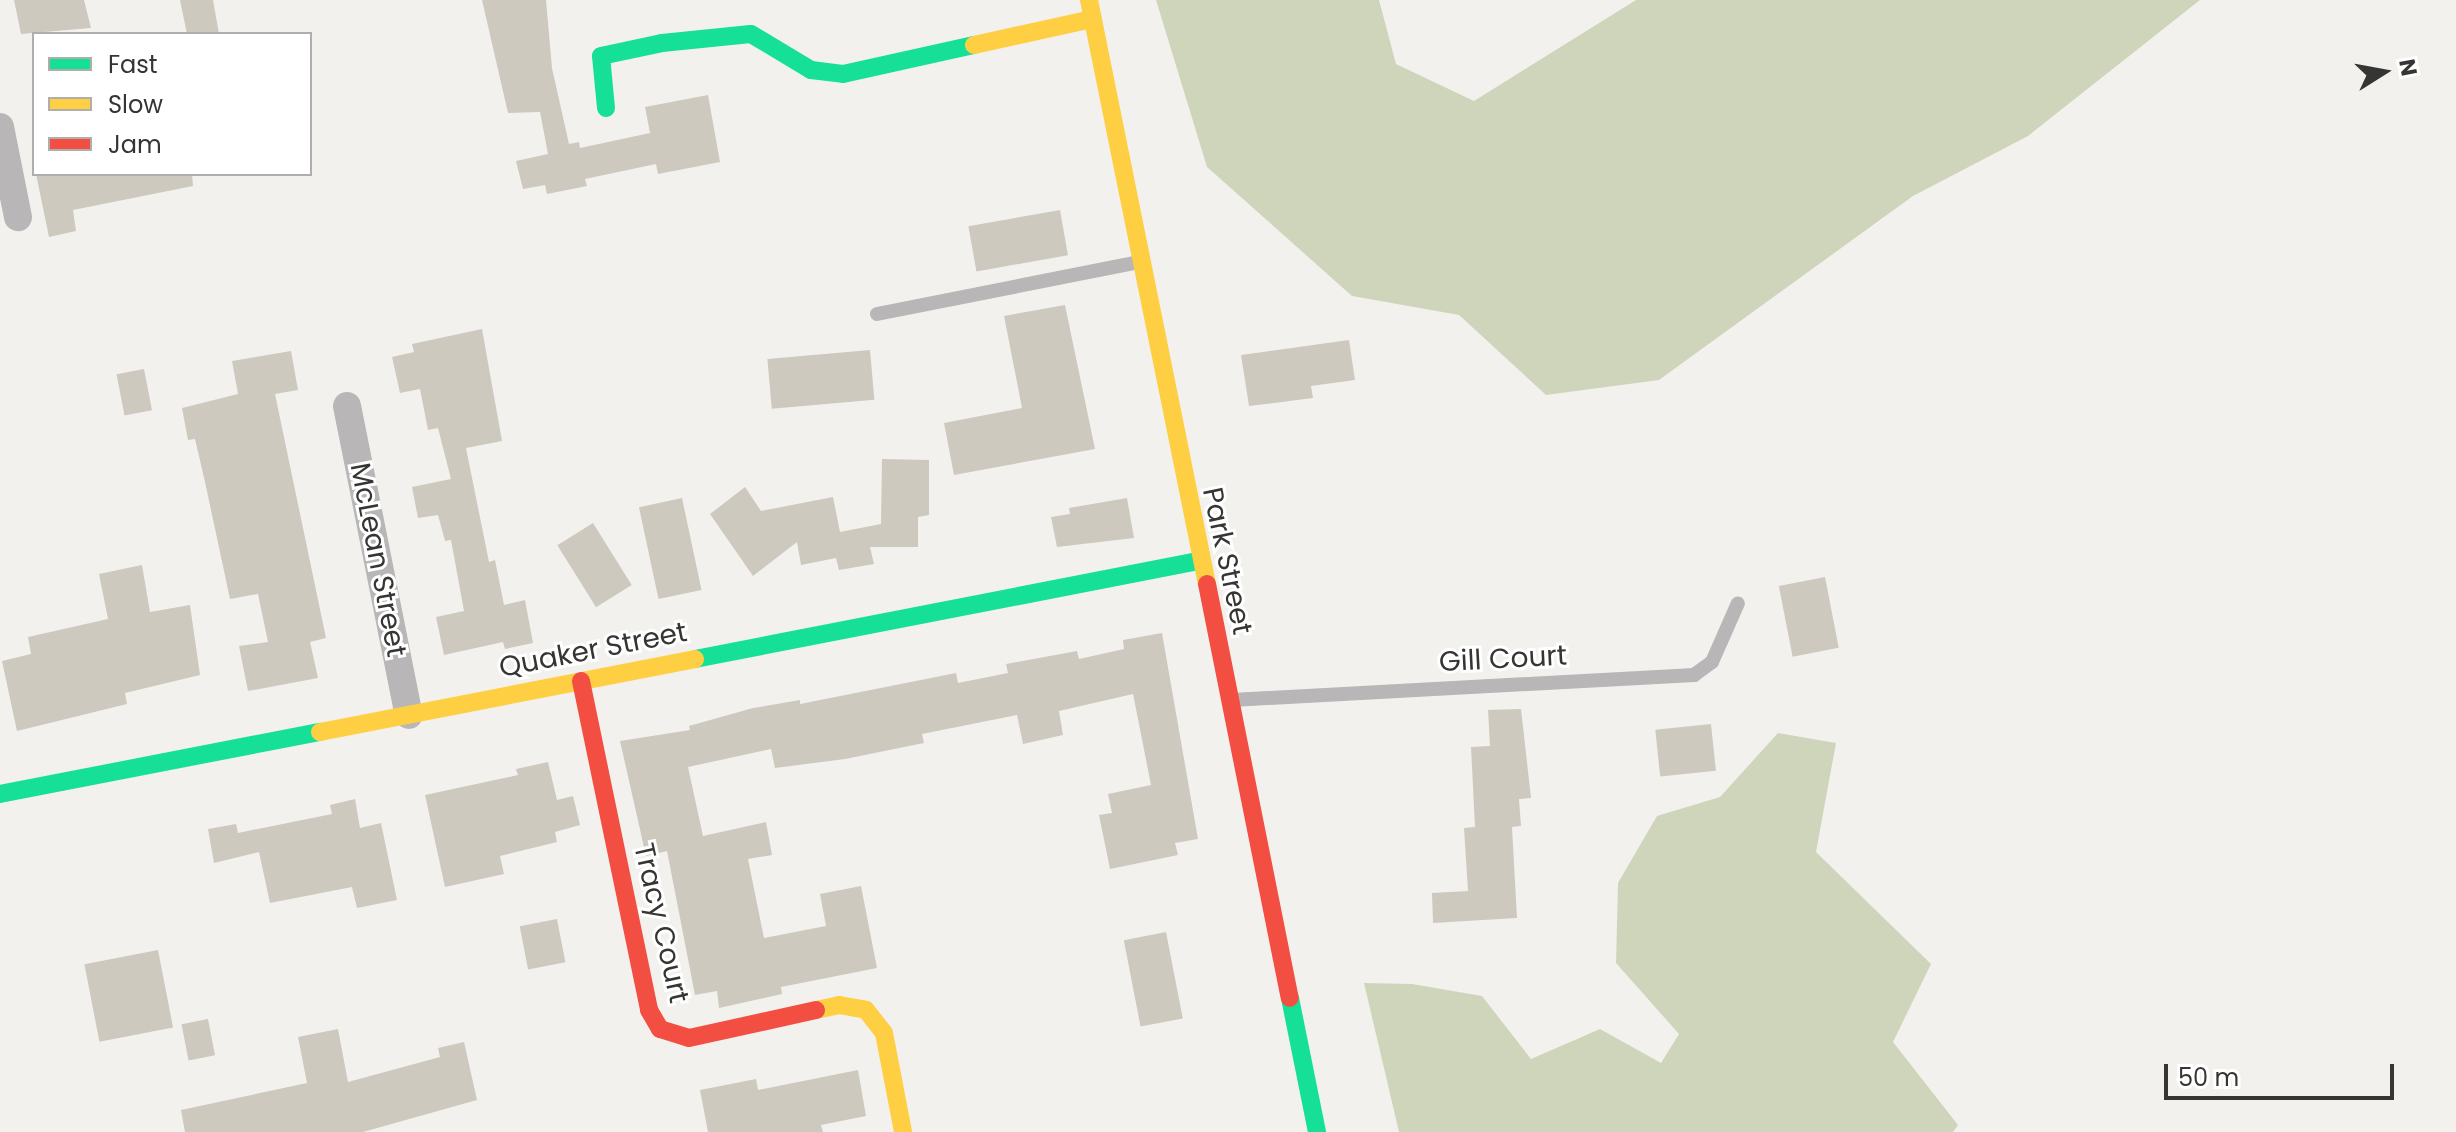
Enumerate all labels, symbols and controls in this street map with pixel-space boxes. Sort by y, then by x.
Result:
legend [32,32,312,176]
north arrow [2344,32,2424,112]
text: Fast [108,48,158,81]
text: N [2391,56,2425,78]
text: Slow [108,88,163,121]
text: Jam [108,128,162,161]
street label: McLean Street [343,460,413,660]
street label: Park Street [1195,484,1259,638]
street label: Quaker Street [496,615,690,685]
street label: Gill Court [1438,639,1568,679]
street label: Tracy Court [626,840,696,1006]
scale bar [2168,1048,2398,1098]
text: 50 m [2178,1061,2239,1094]

